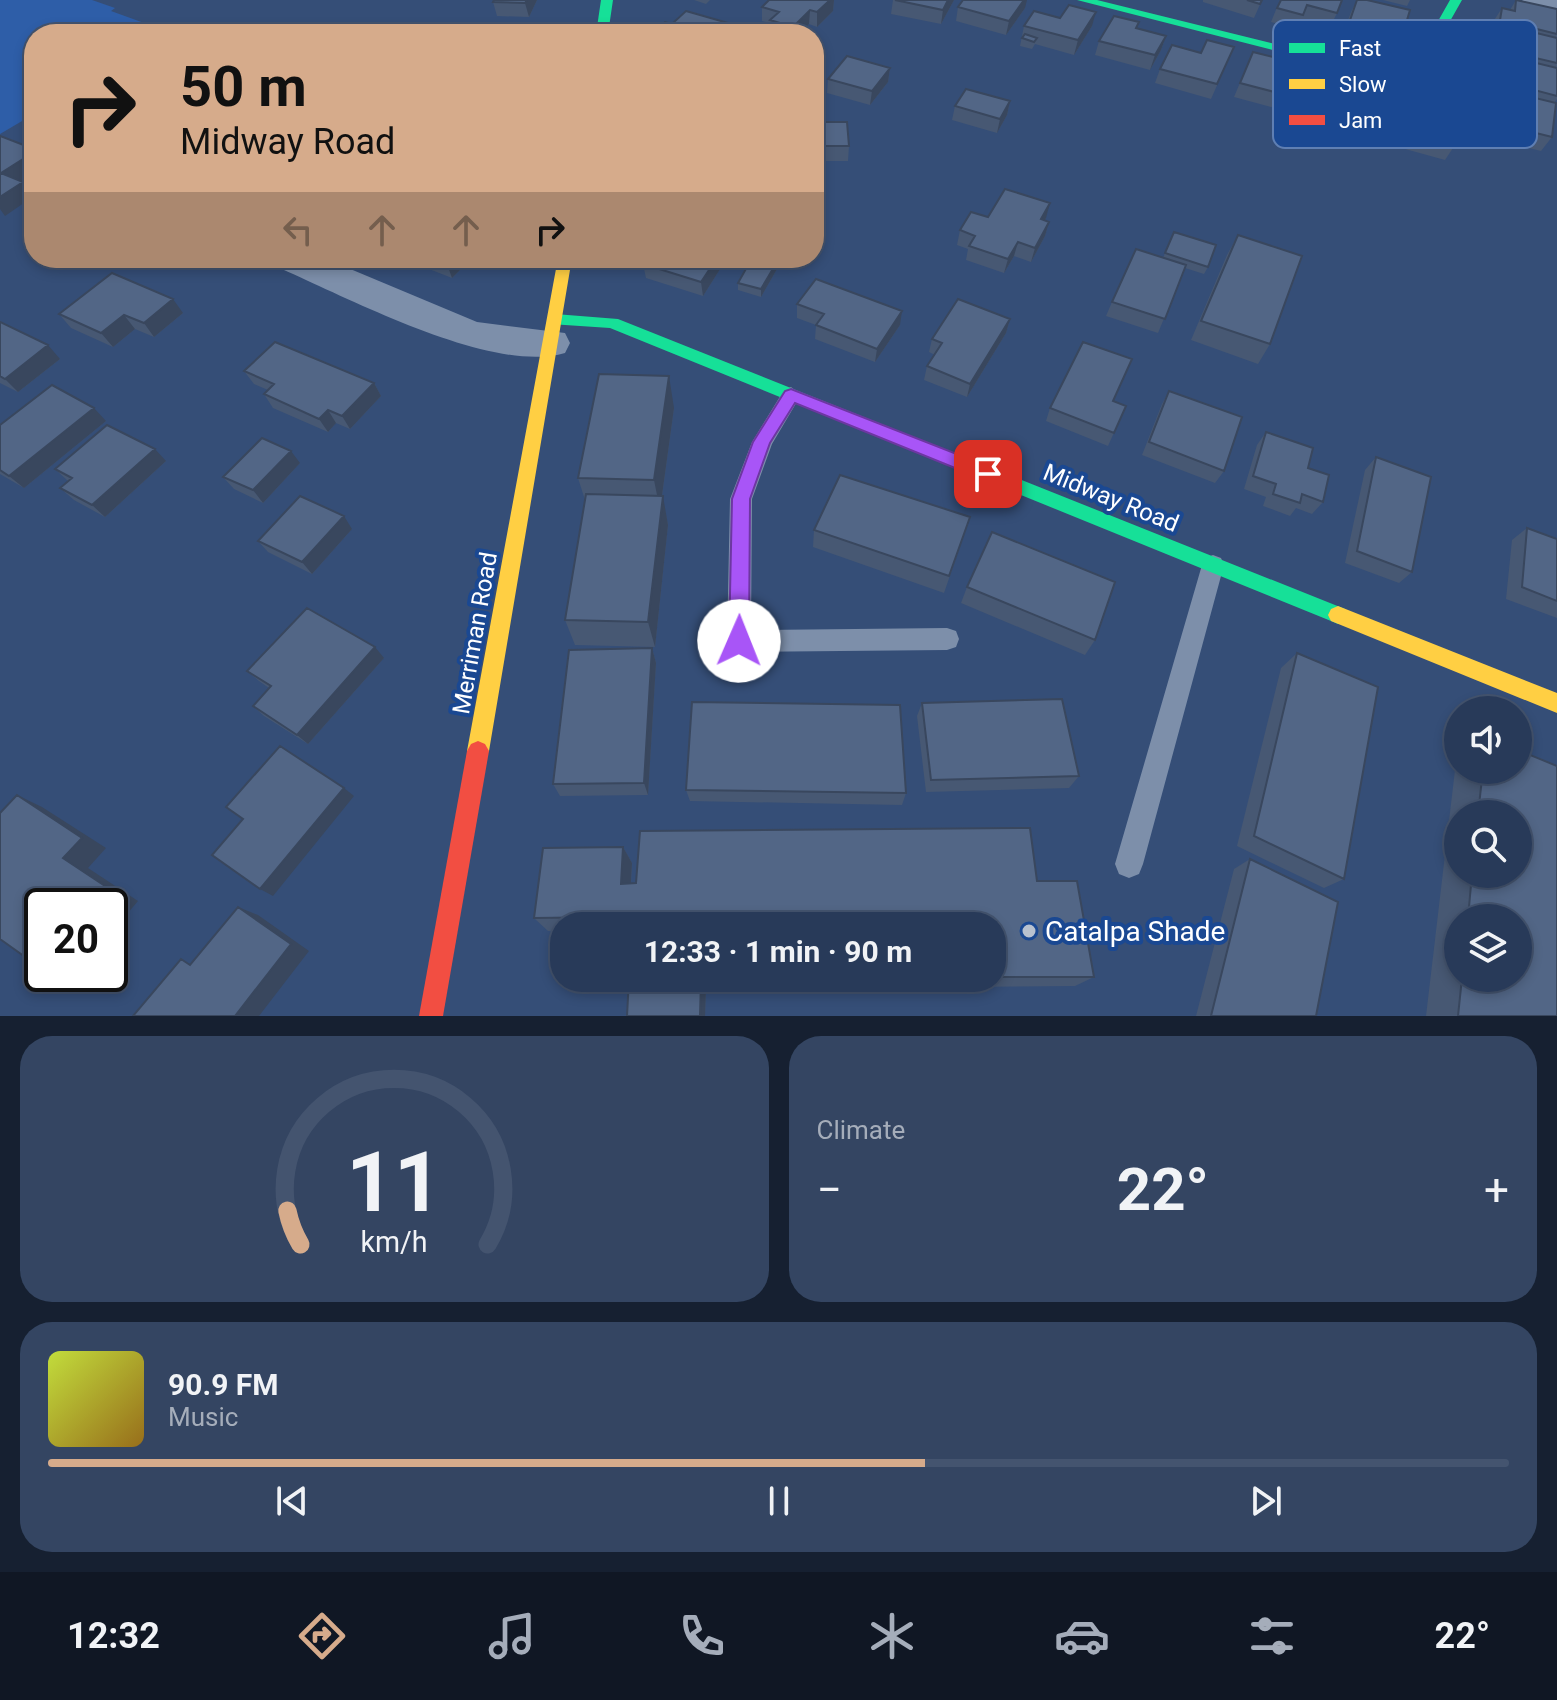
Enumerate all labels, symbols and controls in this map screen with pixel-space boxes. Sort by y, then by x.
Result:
legend [1273,20,1537,148]
text: Fast [1339,36,1381,61]
text: 50 m [180,54,307,120]
icon: right [48,56,152,160]
text: Slow [1339,72,1387,97]
text: Jam [1339,108,1382,133]
text: Midway Road [180,121,395,163]
icon: left [276,208,320,252]
icon: ahead [360,208,404,252]
icon: ahead [444,208,488,252]
icon: right [528,208,572,252]
pin [954,440,1022,508]
icon: arrive [966,452,1010,496]
street label: Midway Road [1039,458,1183,538]
street label: Merriman Road [447,550,503,716]
position arrow [697,599,781,683]
map controls [1444,696,1532,992]
button: sound [1444,696,1532,784]
button: search [1444,800,1532,888]
speed limit sign: 20 [24,888,128,992]
button: layers [1444,904,1532,992]
place label: Catalpa Shade [1045,915,1225,948]
marker: Catalpa Shade [1020,922,1038,940]
text: 12:33 · 1 min · 90 m [644,934,912,969]
text: Climate [817,1115,905,1145]
text: 11 [347,1134,442,1231]
text: 22° [1117,1154,1209,1225]
text: − [817,1164,842,1216]
text: + [1484,1164,1509,1216]
text: km/h [361,1225,428,1259]
text: 90.9 FM [168,1367,279,1402]
text: Music [168,1402,238,1432]
icon: previous [270,1479,314,1523]
icon: pause [757,1479,801,1523]
icon: next [1244,1479,1288,1523]
icon: directions [294,1608,350,1664]
icon: music [484,1608,540,1664]
icon: phone [674,1608,730,1664]
icon: climate [864,1608,920,1664]
icon: car [1054,1608,1110,1664]
icon: filters [1244,1608,1300,1664]
text: 12:32 [67,1615,160,1657]
text: 22° [1435,1615,1490,1657]

